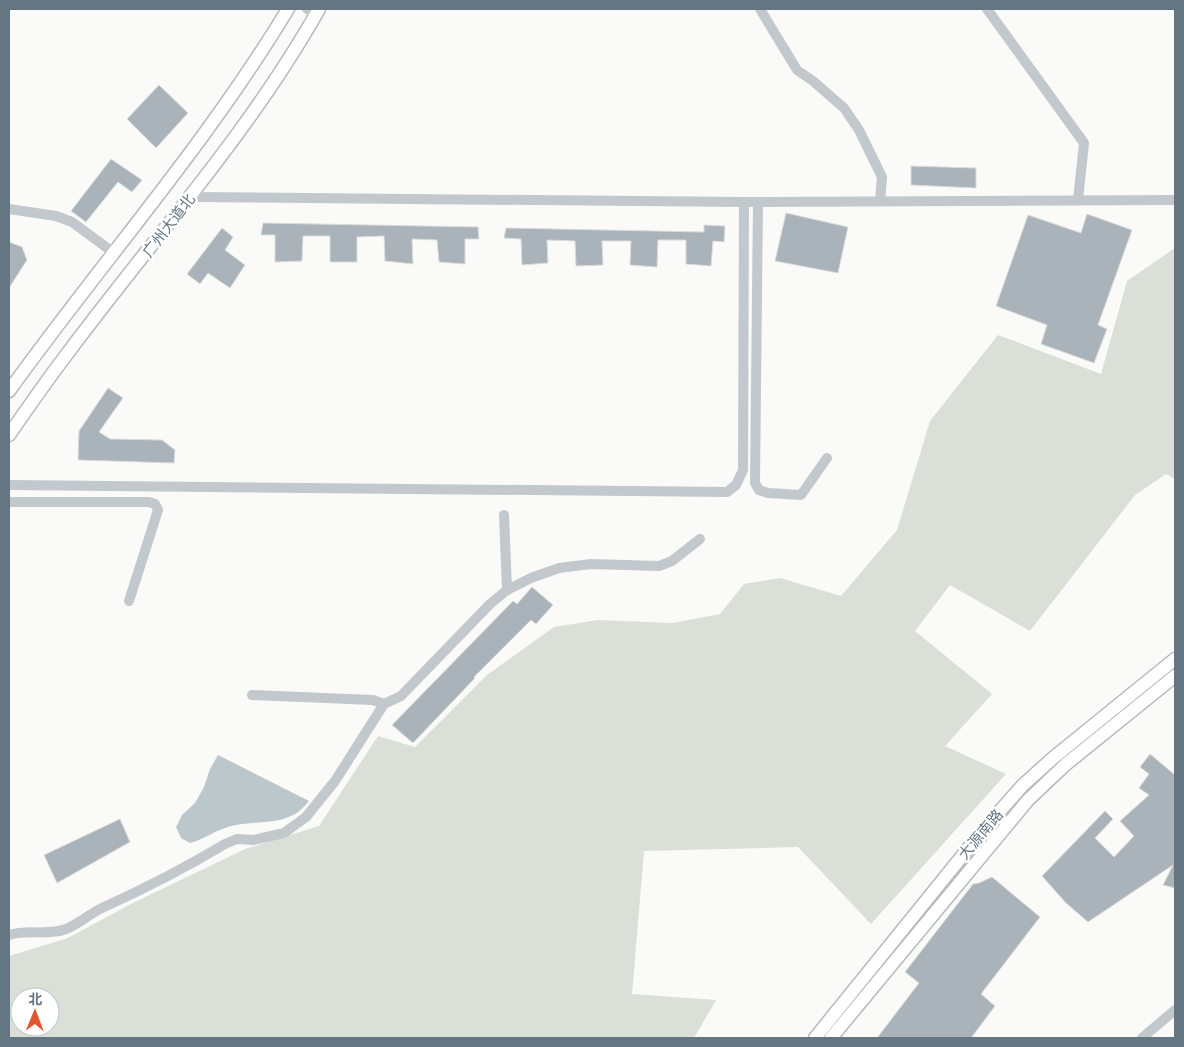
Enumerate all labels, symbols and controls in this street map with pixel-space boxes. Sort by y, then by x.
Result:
street label: 广州大道北 [138,190,198,260]
street label: 大源南路 [954,805,1006,863]
north arrow [10,987,60,1037]
text: 北 [28,990,42,1007]

